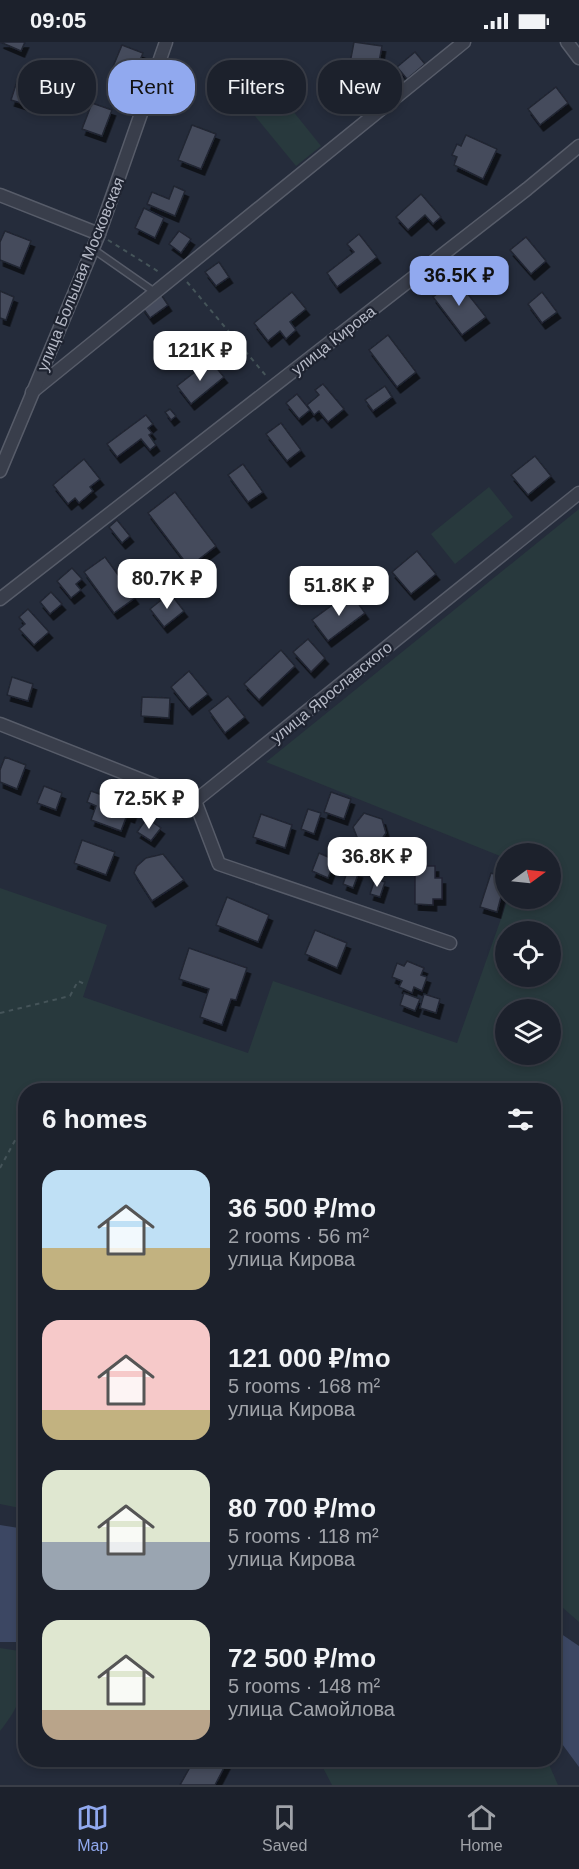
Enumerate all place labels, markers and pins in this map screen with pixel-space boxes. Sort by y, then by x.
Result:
pin: 36.5K ₽ [404,256,514,307]
pin: 121K ₽ [151,331,249,382]
pin: 80.7K ₽ [112,559,222,610]
pin: 51.8K ₽ [284,566,394,617]
pin: 72.5K ₽ [94,779,204,830]
pin: 36.8K ₽ [322,837,432,888]

